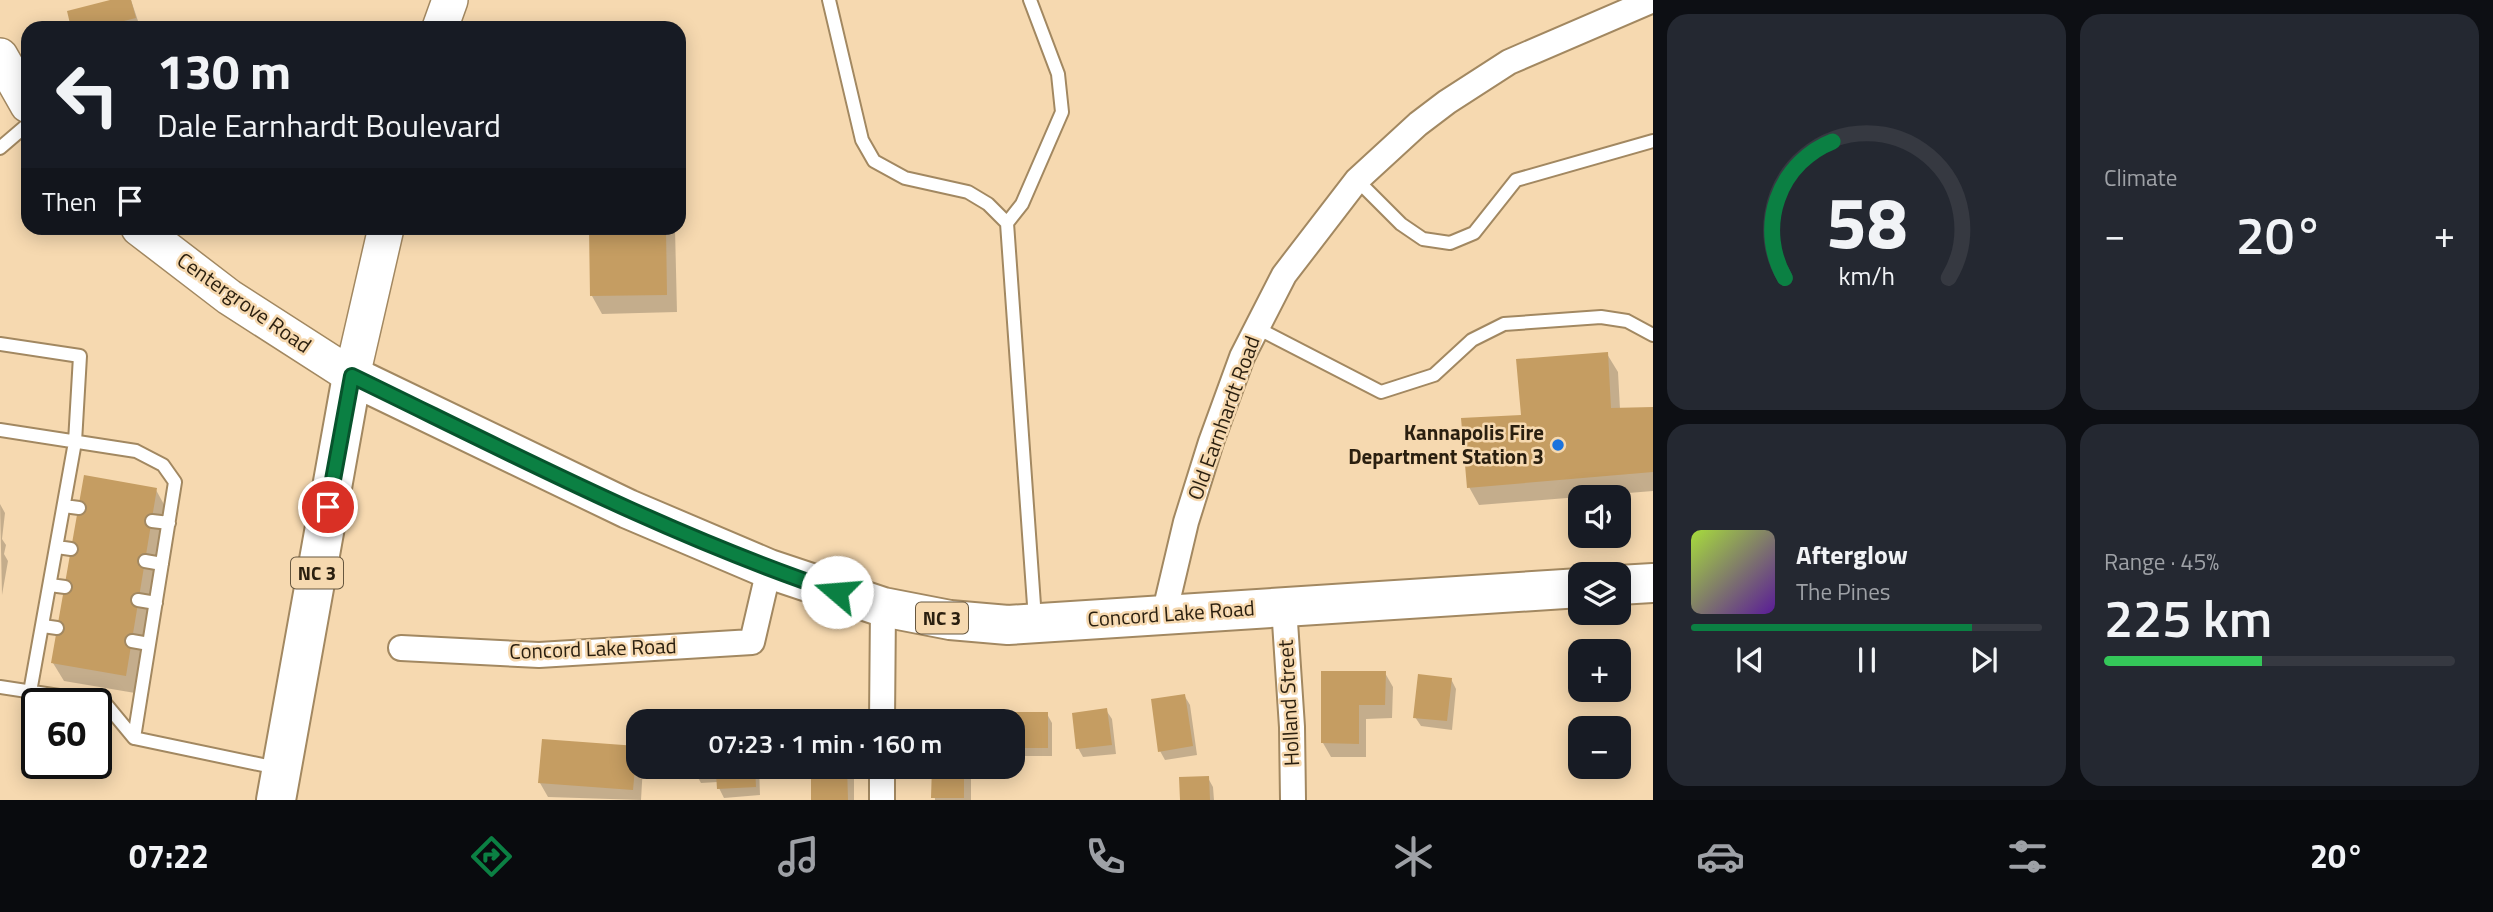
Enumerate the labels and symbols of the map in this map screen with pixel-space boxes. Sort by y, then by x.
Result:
street label: Centergrove Road [171,244,318,360]
street label: Old Earnhardt Road [1179,331,1268,504]
place label: Kannapolis Fire Department Station 3 [1348,416,1544,472]
marker: Kannapolis Fire Department Station 3 [1550,437,1566,453]
pin [298,477,358,537]
position arrow [800,555,874,629]
road number: NC 3 [291,558,343,588]
street label: Concord Lake Road [1086,591,1256,635]
road number: NC 3 [916,603,968,634]
street label: Concord Lake Road [509,629,677,667]
street label: Holland Street [1269,638,1307,767]
speed limit sign: 60 [21,688,112,779]

